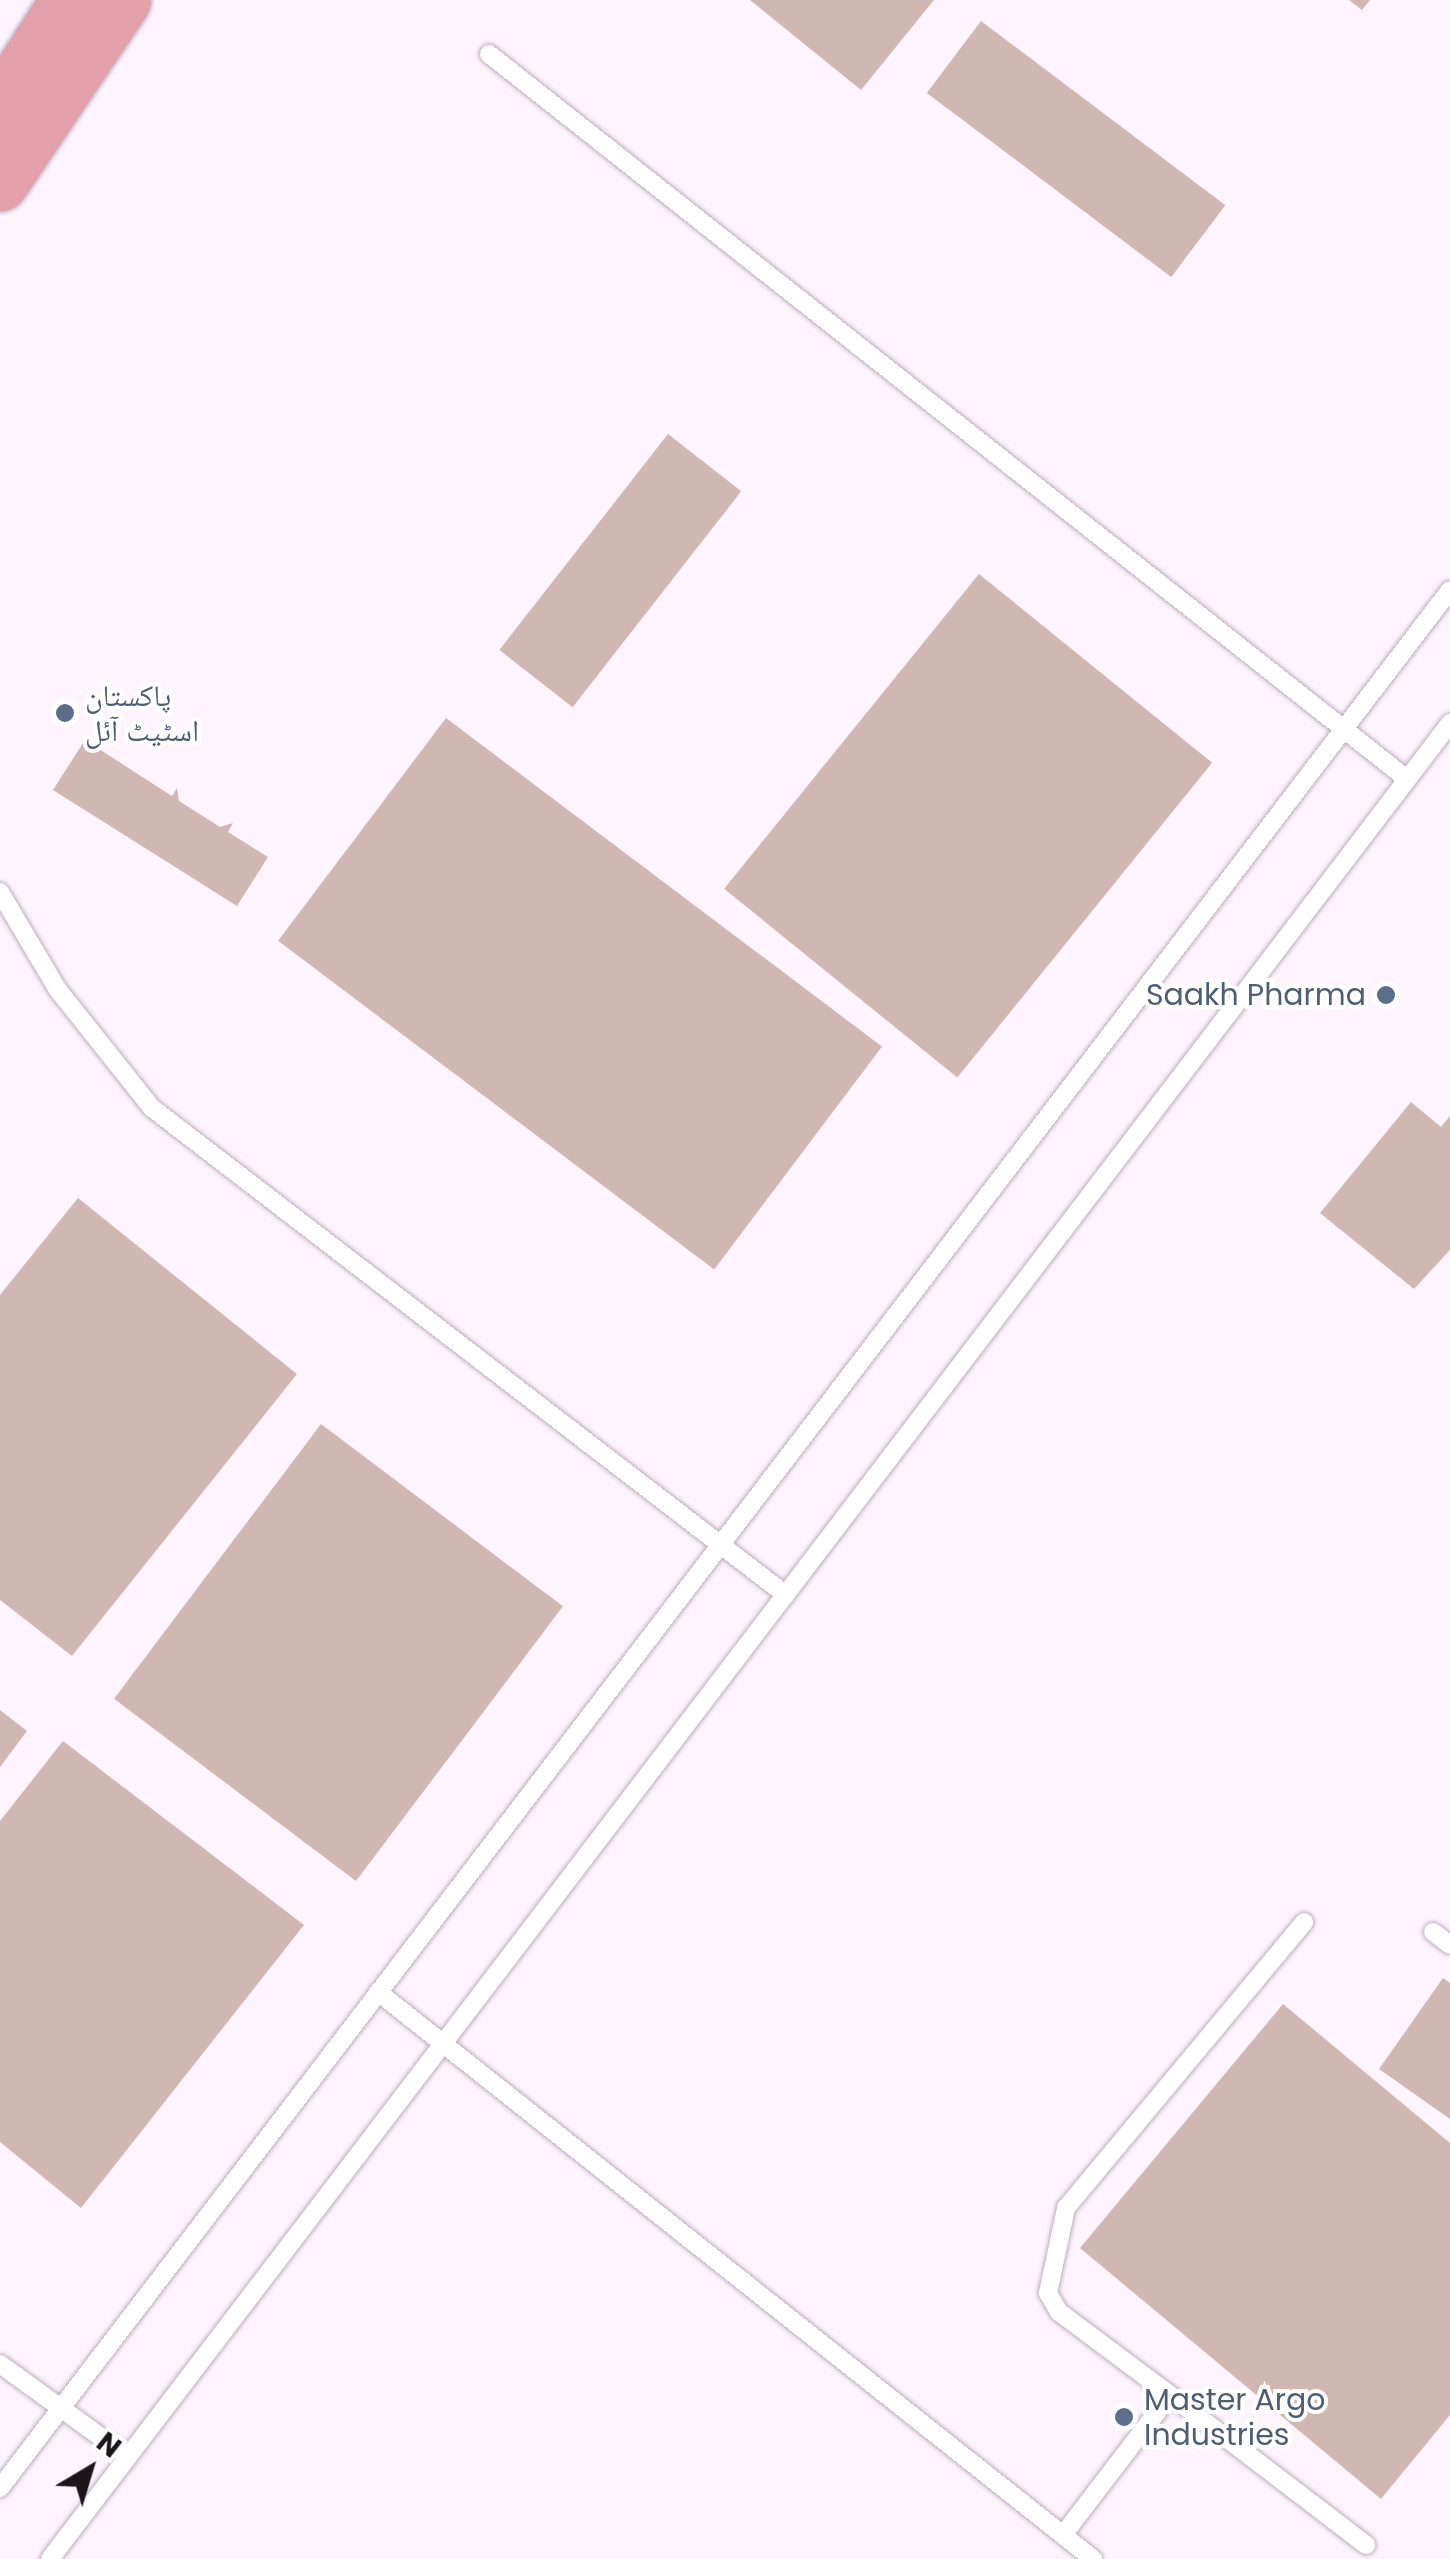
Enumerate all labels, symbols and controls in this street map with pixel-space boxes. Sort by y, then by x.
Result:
place label: پاکستان اسٹیٹ آئل [85,678,199,748]
marker: پاکستان اسٹیٹ آئل [54,702,76,724]
place label: Saakh Pharma [1146,977,1366,1013]
marker: Saakh Pharma [1375,984,1397,1006]
place label: Master Argo Industries [1144,2382,1325,2452]
marker: Master Argo Industries [1113,2406,1135,2428]
north arrow [40,2419,140,2519]
text: N [88,2423,129,2467]

